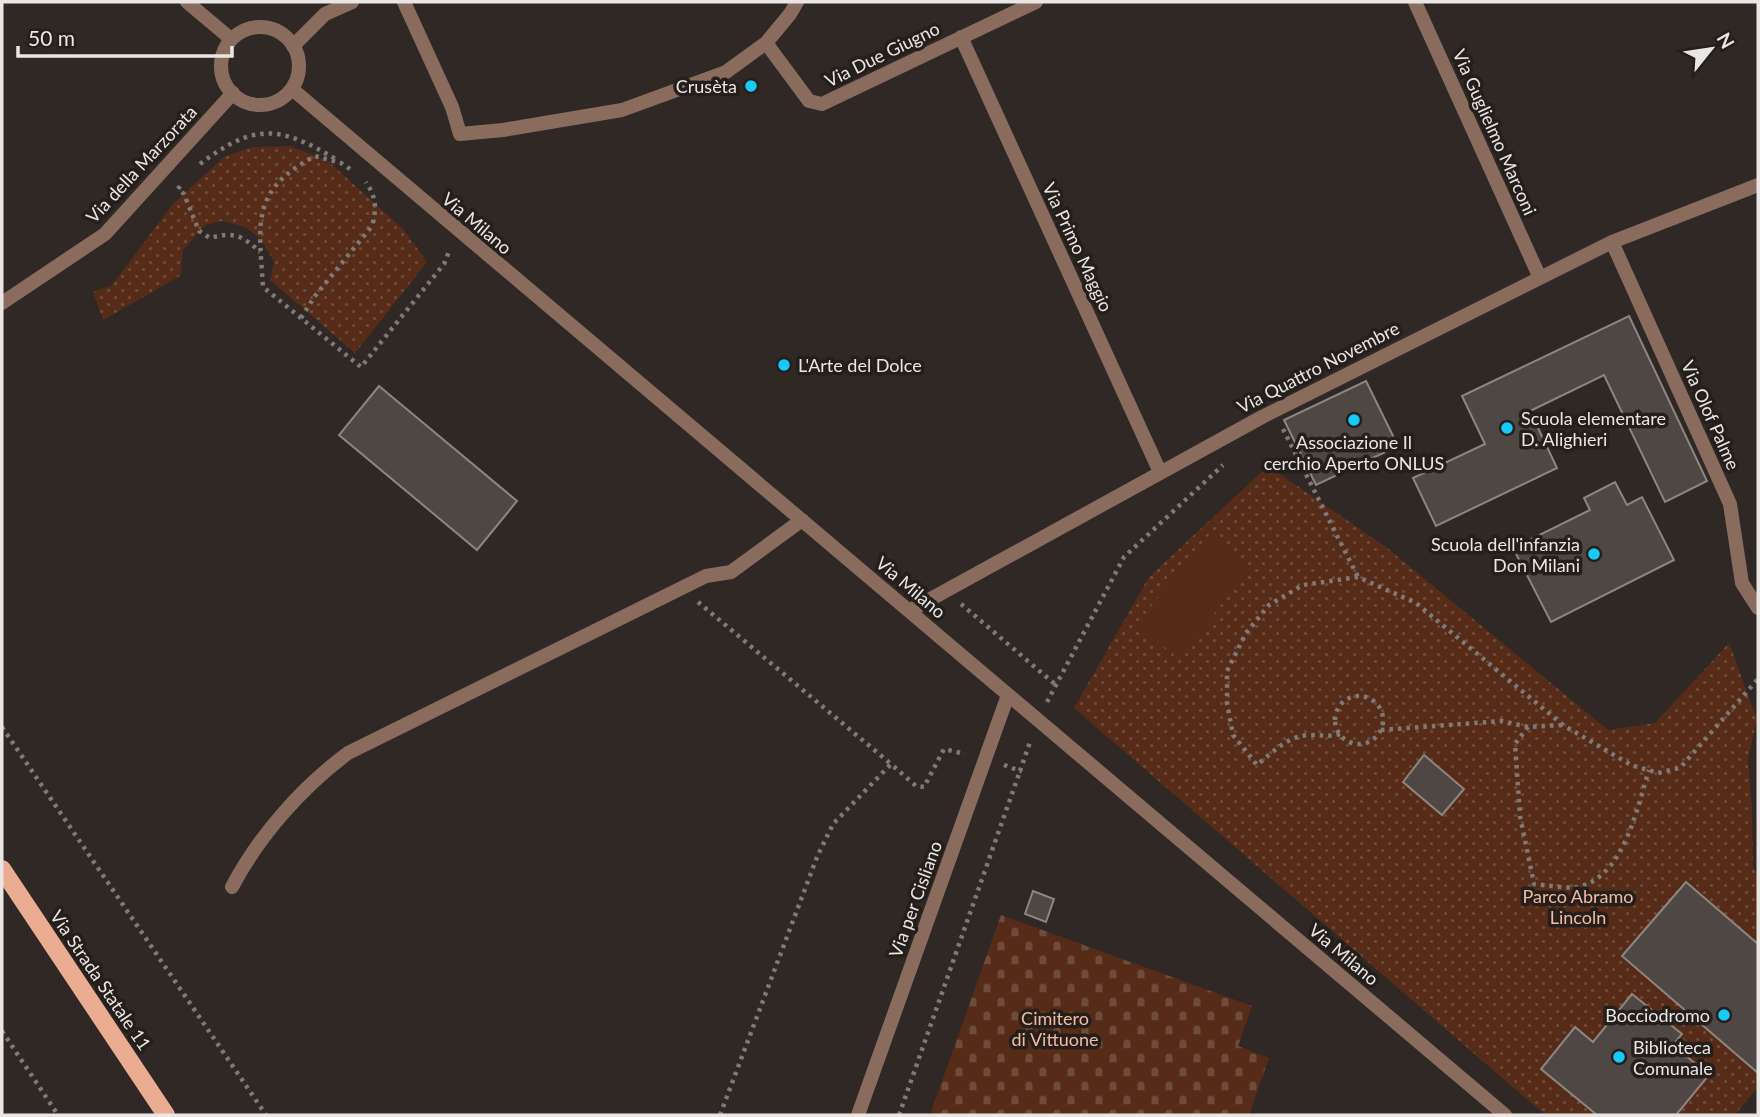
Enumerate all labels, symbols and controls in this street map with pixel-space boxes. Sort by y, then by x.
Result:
scale bar [18,14,231,58]
north arrow [1676,14,1746,84]
street label: Via Due Giugno [821,17,943,91]
text: 50 m [28,25,75,50]
text: N [1713,28,1740,52]
street label: Via Guglielmo Marconi [1449,46,1541,218]
place label: Crusèta [676,75,737,97]
marker: Crusèta [743,78,759,94]
street label: Via della Marzorata [81,101,201,227]
street label: Via Primo Maggio [1038,179,1118,315]
street label: Via Milano [438,187,516,259]
street label: Via Quattro Novembre [1233,317,1403,417]
place label: L'Arte del Dolce [798,354,922,376]
marker: L'Arte del Dolce [776,357,792,373]
street label: Via Olof Palme [1677,357,1745,473]
place label: Scuola elementare D. Alighieri [1521,407,1666,450]
marker: Associazione Il cerchio Aperto ONLUS [1346,412,1362,428]
marker: Scuola elementare D. Alighieri [1499,420,1515,436]
place label: Associazione Il cerchio Aperto ONLUS [1264,431,1444,474]
place label: Scuola dell'infanzia Don Milani [1431,533,1580,576]
marker: Scuola dell'infanzia Don Milani [1586,546,1602,562]
street label: Via Milano [872,551,950,623]
street label: Via per Cisliano [884,838,946,960]
park label: Parco Abramo Lincoln [1523,885,1633,928]
street label: Via Strada Statale 11 [46,906,156,1054]
street label: Via Milano [1305,918,1383,990]
place label: Bocciodromo [1605,1004,1710,1026]
park label: Cimitero di Vittuone [1012,1007,1098,1050]
marker: Bocciodromo [1716,1007,1732,1023]
place label: Biblioteca Comunale [1633,1036,1713,1079]
marker: Biblioteca Comunale [1611,1049,1627,1065]

